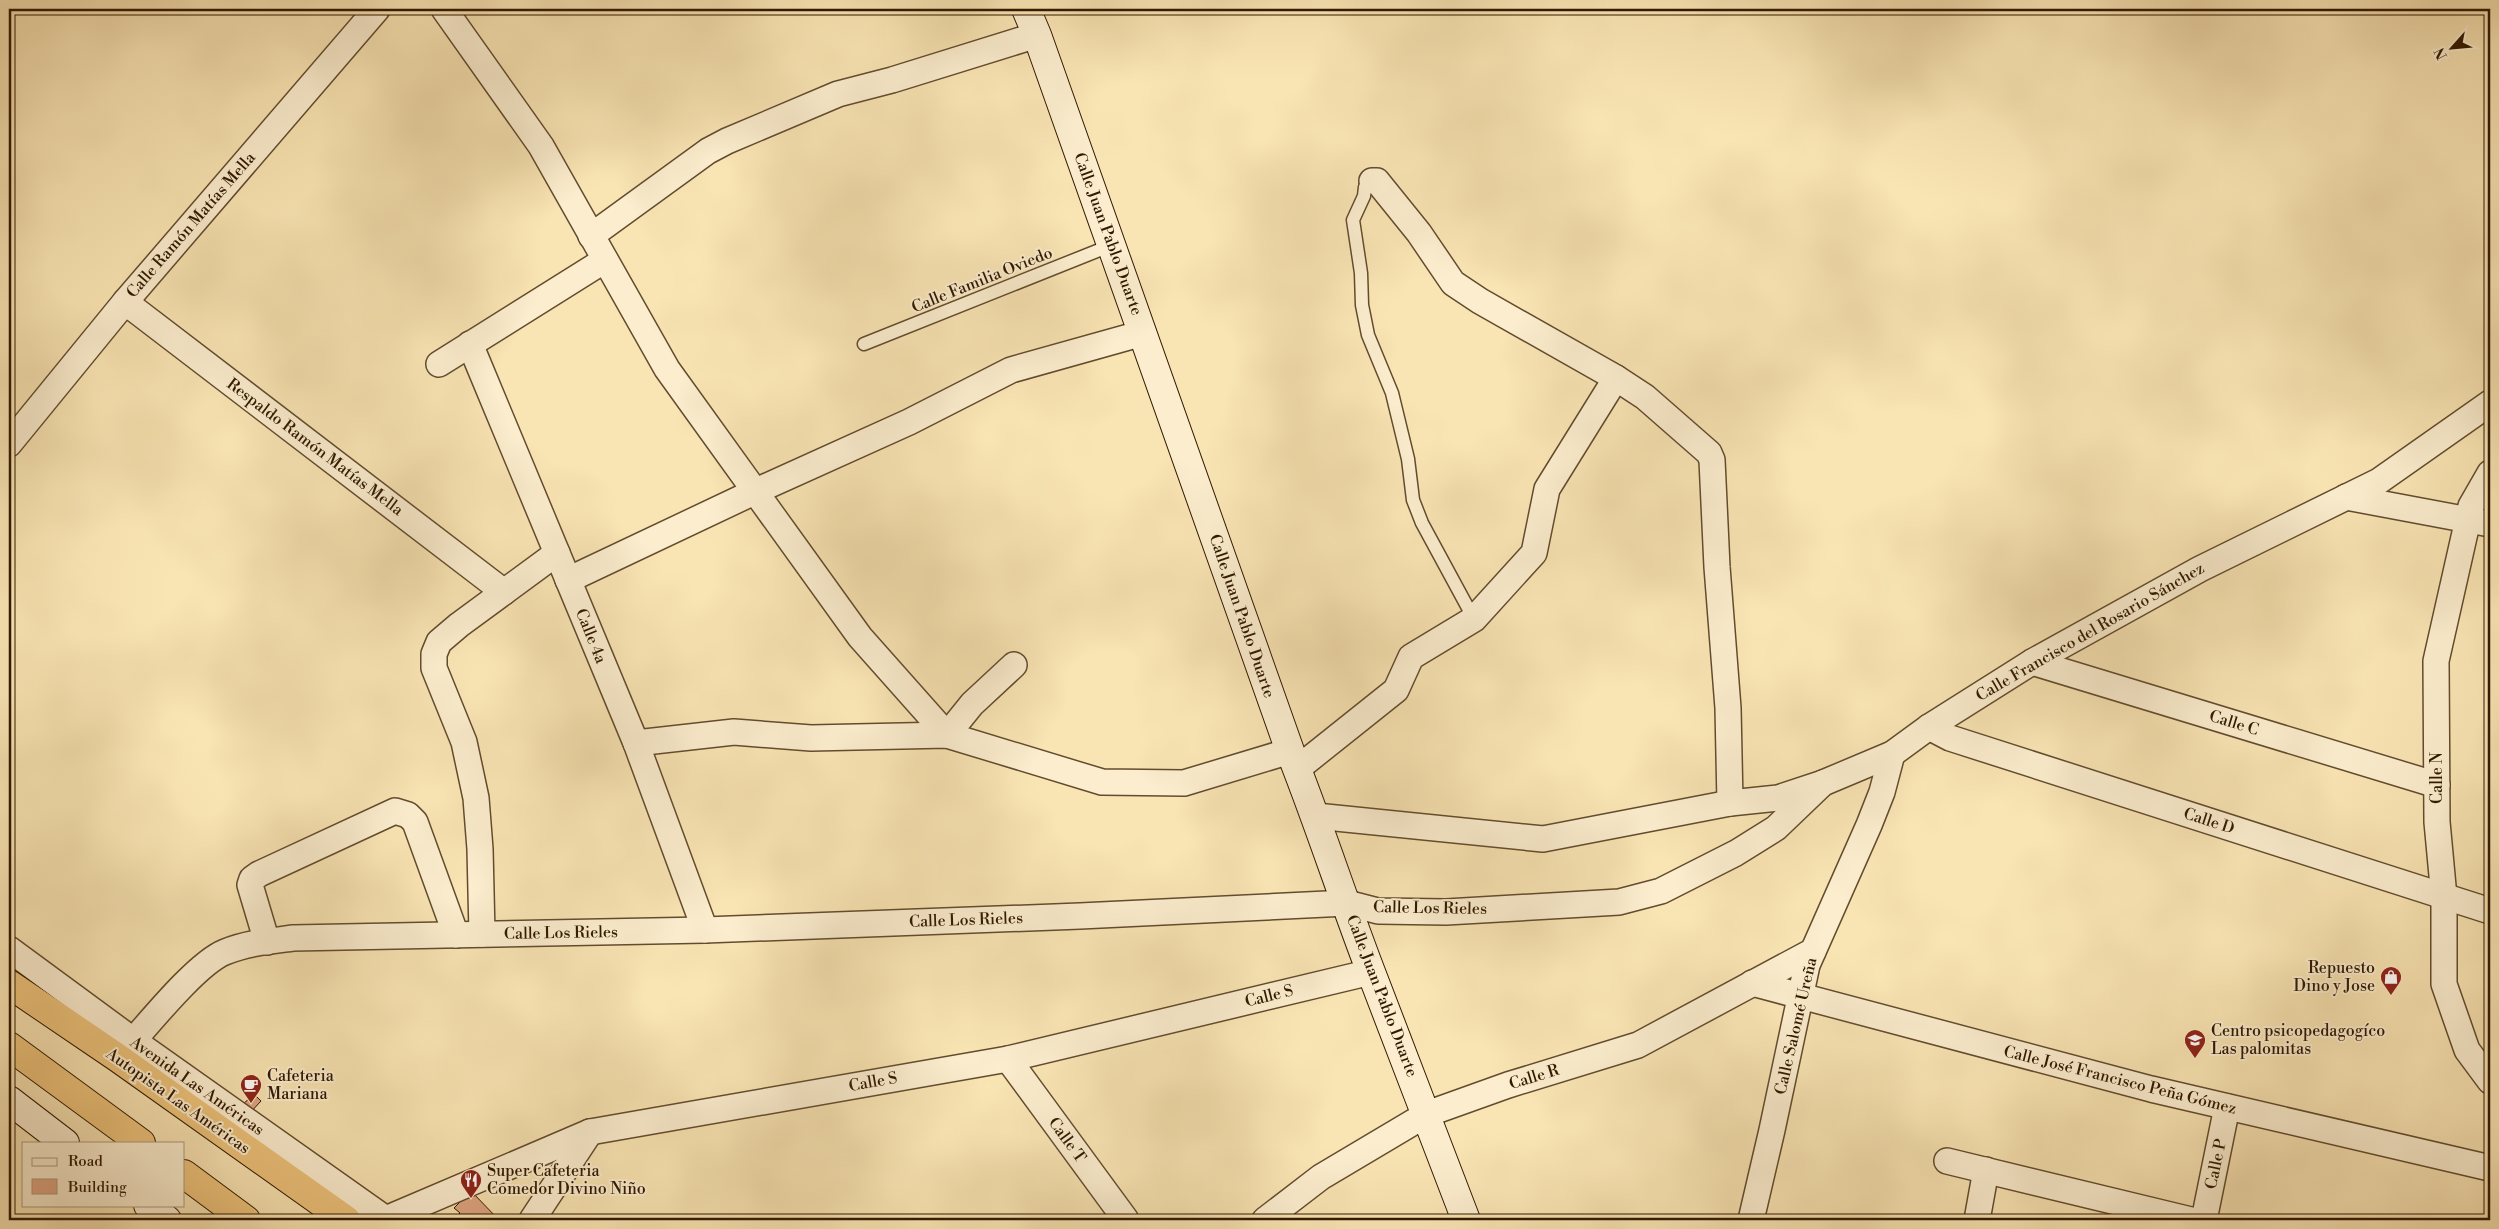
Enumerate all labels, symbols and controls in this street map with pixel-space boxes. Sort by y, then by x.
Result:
north arrow [2426,22,2476,72]
text: N [2431,44,2452,62]
street label: Calle Ramón Matías Mella [122,147,260,302]
street label: Calle Juan Pablo Duarte [1069,150,1147,318]
street label: Calle Familia Oviedo [909,243,1055,317]
street label: Respaldo Ramón Matías Mella [223,374,408,521]
street label: Calle Juan Pablo Duarte [1205,532,1279,700]
street label: Calle Francisco del Rosario Sánchez [1972,558,2208,706]
street label: Calle 4a [571,606,611,667]
street label: Calle C [2207,706,2261,740]
street label: Calle N [2427,752,2447,804]
street label: Calle D [2181,803,2237,839]
street label: Calle Los Rieles [1373,897,1487,919]
street label: Calle Los Rieles [909,908,1023,932]
street label: Calle Juan Pablo Duarte [1342,912,1422,1080]
street label: Calle Los Rieles [504,922,618,944]
street label: Calle Salomé Ureña [1770,955,1822,1097]
place label: Repuesto Dino y Jose [2293,958,2375,996]
shop icon: Repuesto Dino y Jose [2379,965,2403,996]
street label: Calle S [1243,980,1295,1012]
place label: Centro psicopedagogíco Las palomitas [2211,1021,2385,1059]
school or university icon: Centro psicopedagogíco Las palomitas [2183,1028,2207,1059]
street label: Avenida Las Américas [125,1032,268,1140]
street label: Calle José Francisco Peña Gómez [2002,1041,2238,1119]
street label: Autopista Las Américas [101,1043,254,1158]
street label: Calle R [1507,1060,1562,1094]
place label: Cafeteria Mariana [267,1066,335,1104]
street label: Calle S [847,1068,899,1096]
cafe icon: Cafeteria Mariana [239,1073,263,1104]
street label: Calle T [1044,1113,1090,1167]
street label: Calle P [2201,1137,2231,1191]
legend [22,1142,185,1206]
text: Road [68,1152,103,1171]
place label: Super Cafeteria Comedor Divino Niño [487,1161,646,1199]
restaurant icon: Super Cafeteria Comedor Divino Niño [459,1168,483,1199]
text: Building [67,1178,127,1197]

